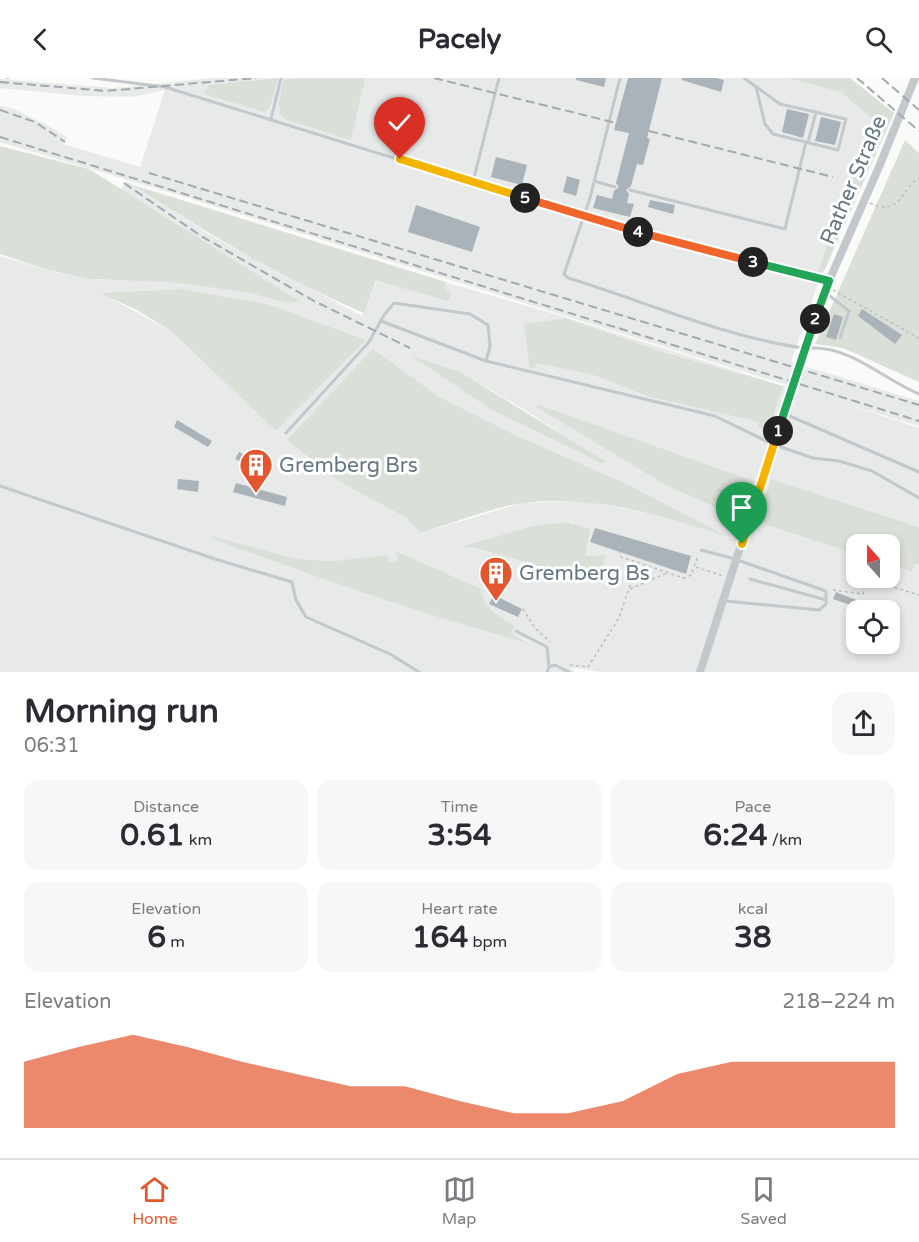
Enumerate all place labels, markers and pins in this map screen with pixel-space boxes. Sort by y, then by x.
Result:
pin [374,97,425,159]
pin: 5 [510,183,540,213]
pin: 4 [623,217,653,247]
pin: 3 [738,247,768,277]
pin: 2 [800,304,830,334]
pin: 1 [763,416,793,446]
building icon: Gremberg Brs [238,447,274,494]
place label: Gremberg Brs [279,453,418,478]
pin [716,482,767,544]
building icon: Gremberg Bs [478,555,514,602]
place label: Gremberg Bs [519,561,650,586]

